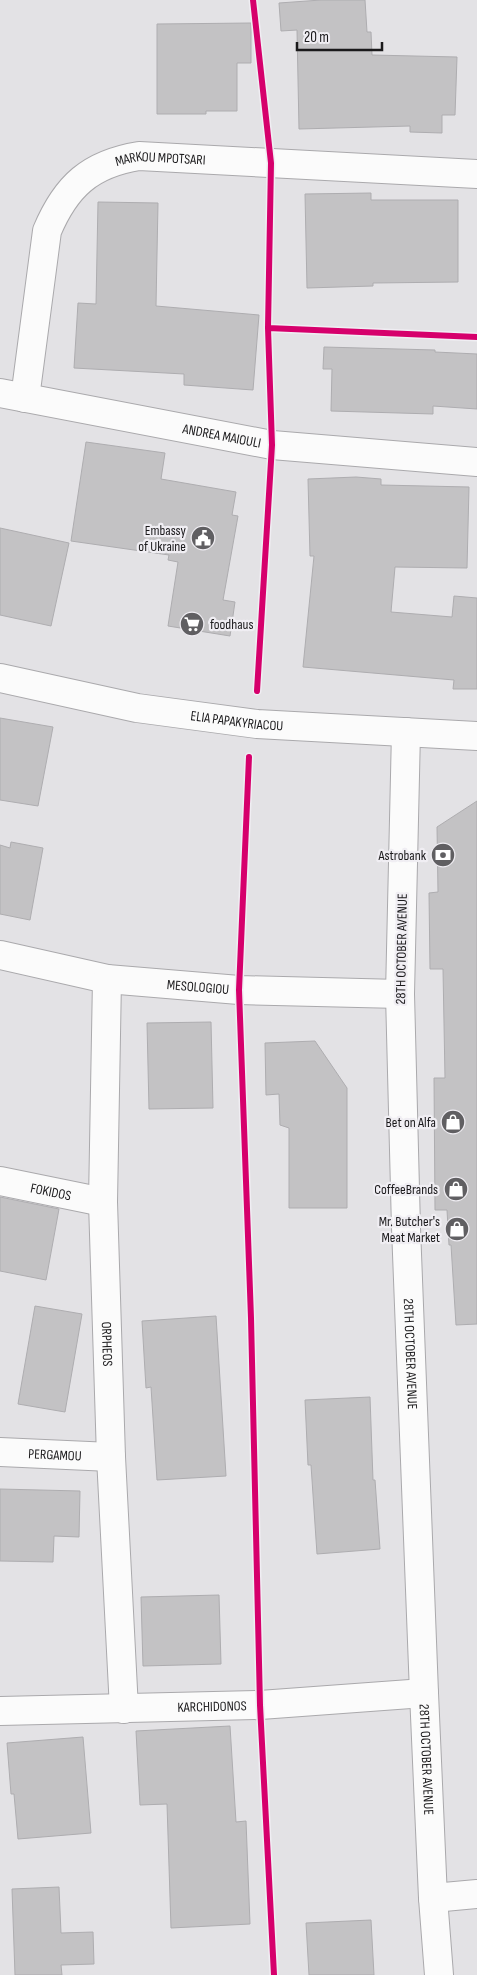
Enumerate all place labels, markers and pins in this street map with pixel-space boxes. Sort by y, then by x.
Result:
place label: Embassy of Ukraine [138,522,187,555]
public building icon: Embassy of Ukraine [190,525,216,551]
supermarket icon: foodhaus [179,611,205,637]
place label: foodhaus [210,616,253,633]
bank icon: Astrobank [430,842,456,868]
place label: Astrobank [378,847,427,864]
shop icon: Bet on Alfa [440,1109,466,1135]
place label: Bet on Alfa [386,1114,436,1131]
shop icon: CoffeeBrands [443,1176,469,1202]
place label: CoffeeBrands [374,1181,438,1198]
place label: Mr. Butcher's Meat Market [379,1213,440,1246]
shop icon: Mr. Butcher's Meat Market [444,1216,470,1242]

